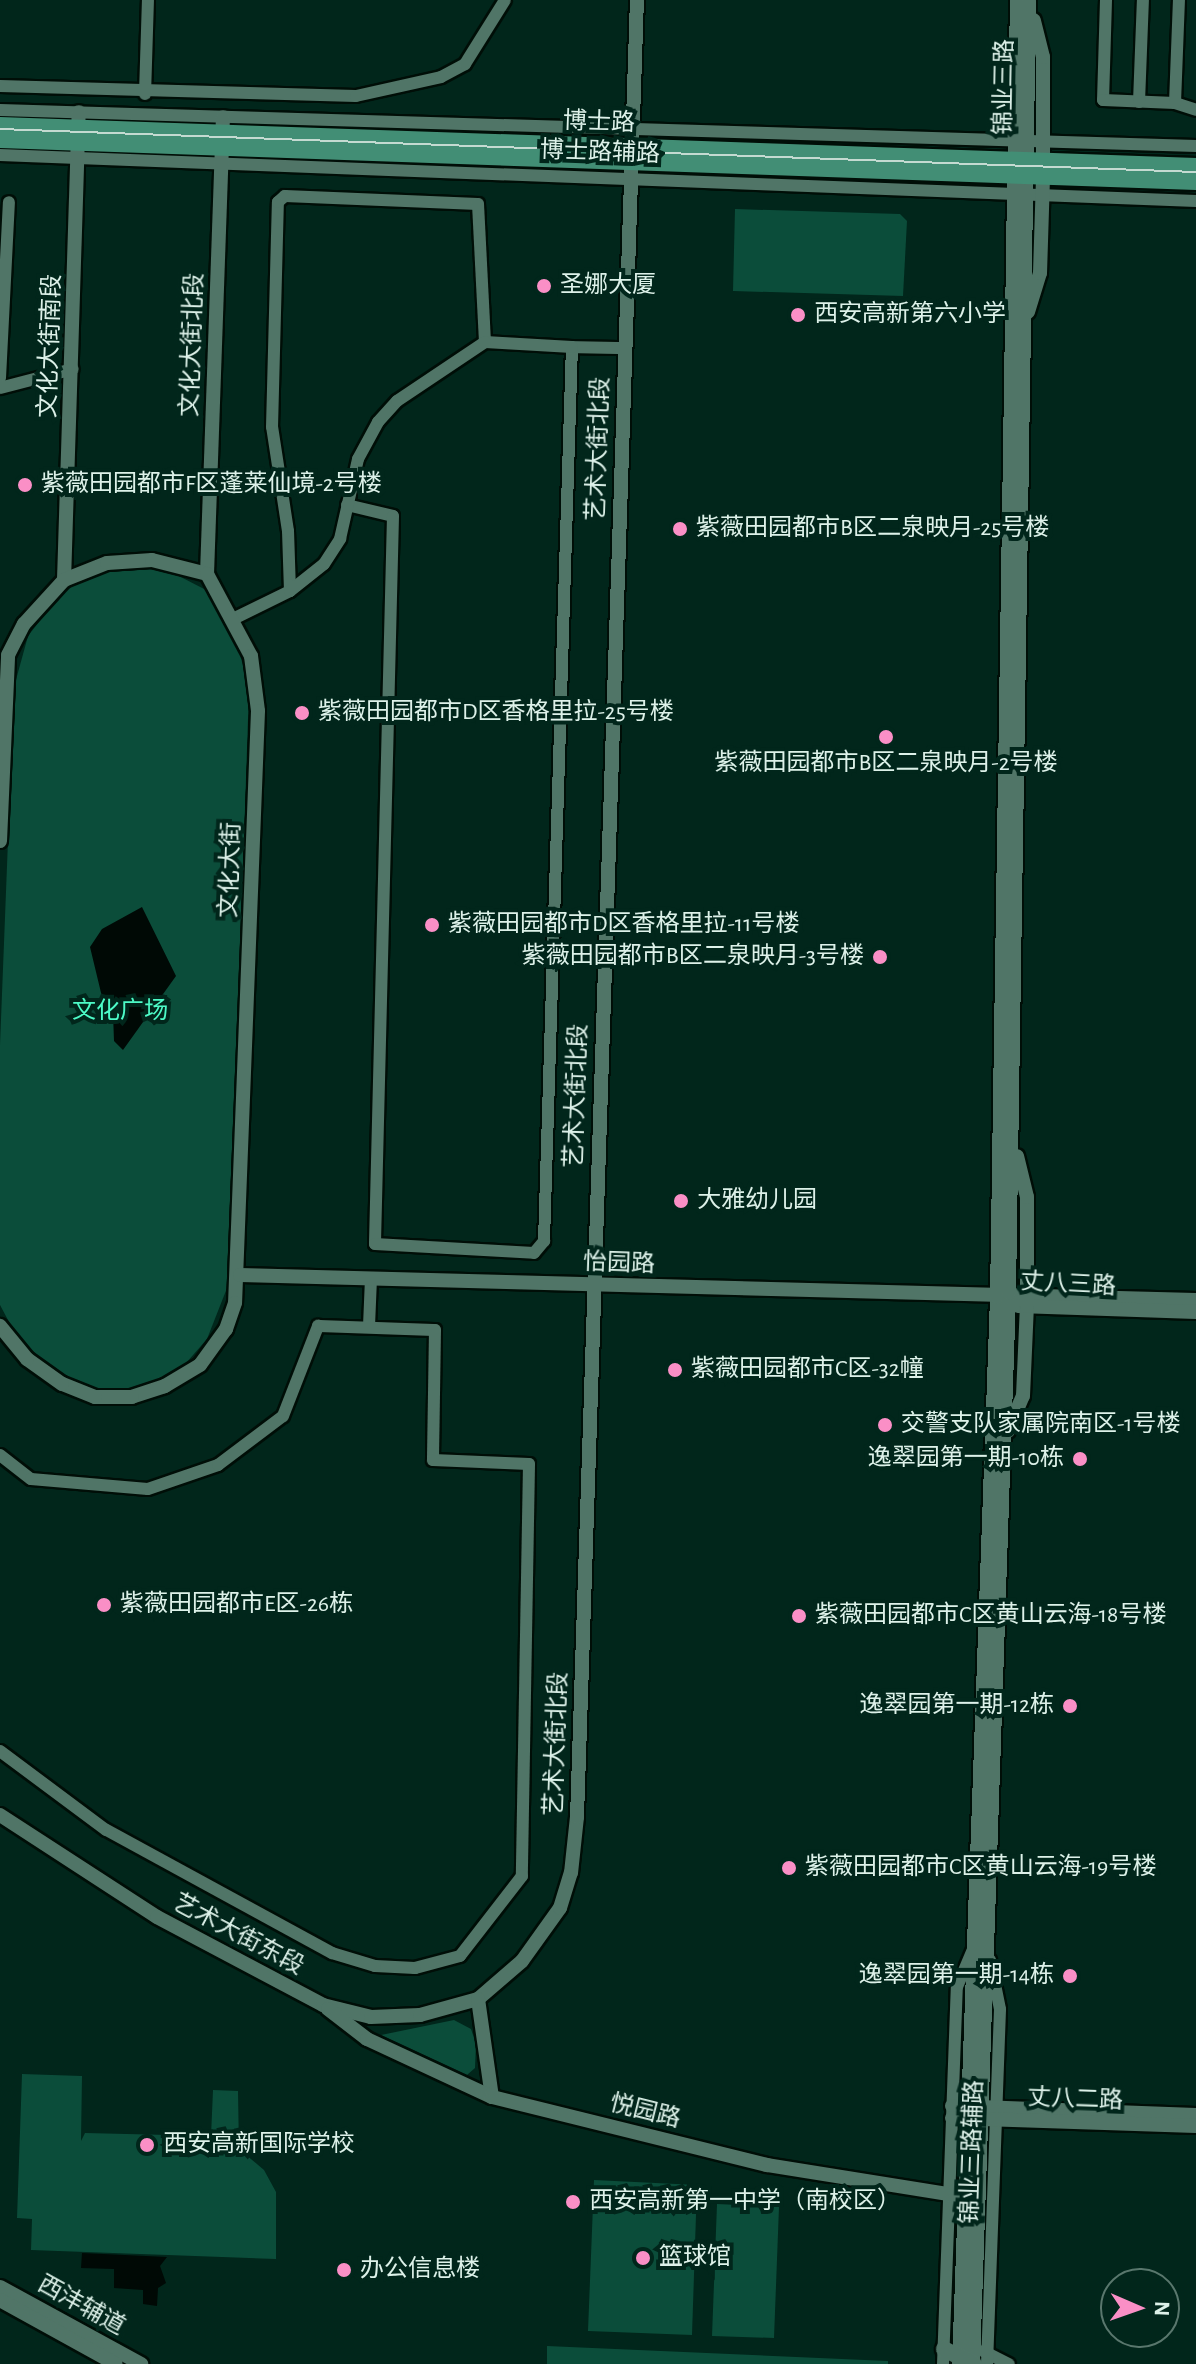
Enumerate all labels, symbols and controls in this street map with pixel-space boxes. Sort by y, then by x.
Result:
street label: 锦业三路 [990,39,1020,135]
street label: 博士路 [563,107,635,139]
street label: 博士路辅路 [540,137,660,169]
place label: 圣娜大厦 [560,272,656,300]
street label: 文化大街北段 [176,273,210,417]
street label: 文化大街南段 [34,274,68,418]
marker: 圣娜大厦 [535,277,553,295]
place label: 西安高新第六小学 [814,301,1006,329]
marker: 西安高新第六小学 [789,306,807,324]
street label: 艺术大街北段 [582,377,616,521]
place label: 紫薇田园都市F区蓬莱仙境-2号楼 [41,471,382,499]
marker: 紫薇田园都市F区蓬莱仙境-2号楼 [16,476,34,494]
place label: 紫薇田园都市B区二泉映月-25号楼 [696,515,1049,543]
marker: 紫薇田园都市B区二泉映月-25号楼 [671,520,689,538]
place label: 紫薇田园都市D区香格里拉-25号楼 [318,699,674,727]
marker: 紫薇田园都市D区香格里拉-25号楼 [293,704,311,722]
marker: 紫薇田园都市B区二泉映月-2号楼 [877,728,895,746]
place label: 紫薇田园都市B区二泉映月-2号楼 [714,750,1058,778]
street label: 文化大街 [215,822,247,918]
place label: 紫薇田园都市D区香格里拉-11号楼 [448,911,799,939]
marker: 紫薇田园都市D区香格里拉-11号楼 [423,916,441,934]
place label: 紫薇田园都市B区二泉映月-3号楼 [522,943,864,971]
marker: 紫薇田园都市B区二泉映月-3号楼 [871,948,889,966]
park label: 文化广场 [72,998,168,1026]
street label: 艺术大街北段 [560,1024,594,1168]
place label: 大雅幼儿园 [697,1187,817,1215]
marker: 大雅幼儿园 [672,1192,690,1210]
street label: 怡园路 [583,1248,655,1280]
street label: 丈八三路 [1019,1268,1117,1302]
place label: 紫薇田园都市C区-32幢 [691,1356,924,1384]
marker: 紫薇田园都市C区-32幢 [666,1361,684,1379]
place label: 交警支队家属院南区-1号楼 [901,1411,1181,1439]
marker: 交警支队家属院南区-1号楼 [876,1416,894,1434]
place label: 逸翠园第一期-10栋 [868,1445,1064,1473]
marker: 逸翠园第一期-10栋 [1071,1450,1089,1468]
place label: 紫薇田园都市E区-26栋 [120,1591,353,1619]
marker: 紫薇田园都市E区-26栋 [95,1596,113,1614]
place label: 紫薇田园都市C区黄山云海-18号楼 [815,1602,1166,1630]
marker: 紫薇田园都市C区黄山云海-18号楼 [790,1607,808,1625]
street label: 艺术大街北段 [540,1672,574,1816]
place label: 逸翠园第一期-12栋 [859,1692,1054,1720]
marker: 逸翠园第一期-12栋 [1061,1697,1079,1715]
place label: 紫薇田园都市C区黄山云海-19号楼 [805,1854,1156,1882]
marker: 紫薇田园都市C区黄山云海-19号楼 [780,1859,798,1877]
street label: 艺术大街东段 [168,1888,308,1982]
place label: 逸翠园第一期-14栋 [859,1962,1054,1990]
marker: 逸翠园第一期-14栋 [1061,1967,1079,1985]
street label: 锦业三路辅路 [956,2080,990,2224]
street label: 丈八二路 [1027,2084,1123,2116]
street label: 悦园路 [607,2089,683,2135]
place label: 西安高新国际学校 [163,2131,355,2159]
marker: 西安高新国际学校 [138,2136,156,2154]
place label: 西安高新第一中学（南校区） [589,2188,901,2216]
marker: 西安高新第一中学（南校区） [564,2193,582,2211]
place label: 篮球馆 [659,2244,731,2272]
marker: 篮球馆 [634,2249,652,2267]
place label: 办公信息楼 [360,2256,480,2284]
marker: 办公信息楼 [335,2261,353,2279]
north arrow [1100,2268,1180,2348]
street label: 西沣辅道 [32,2270,130,2342]
text: N [1151,2301,1173,2317]

